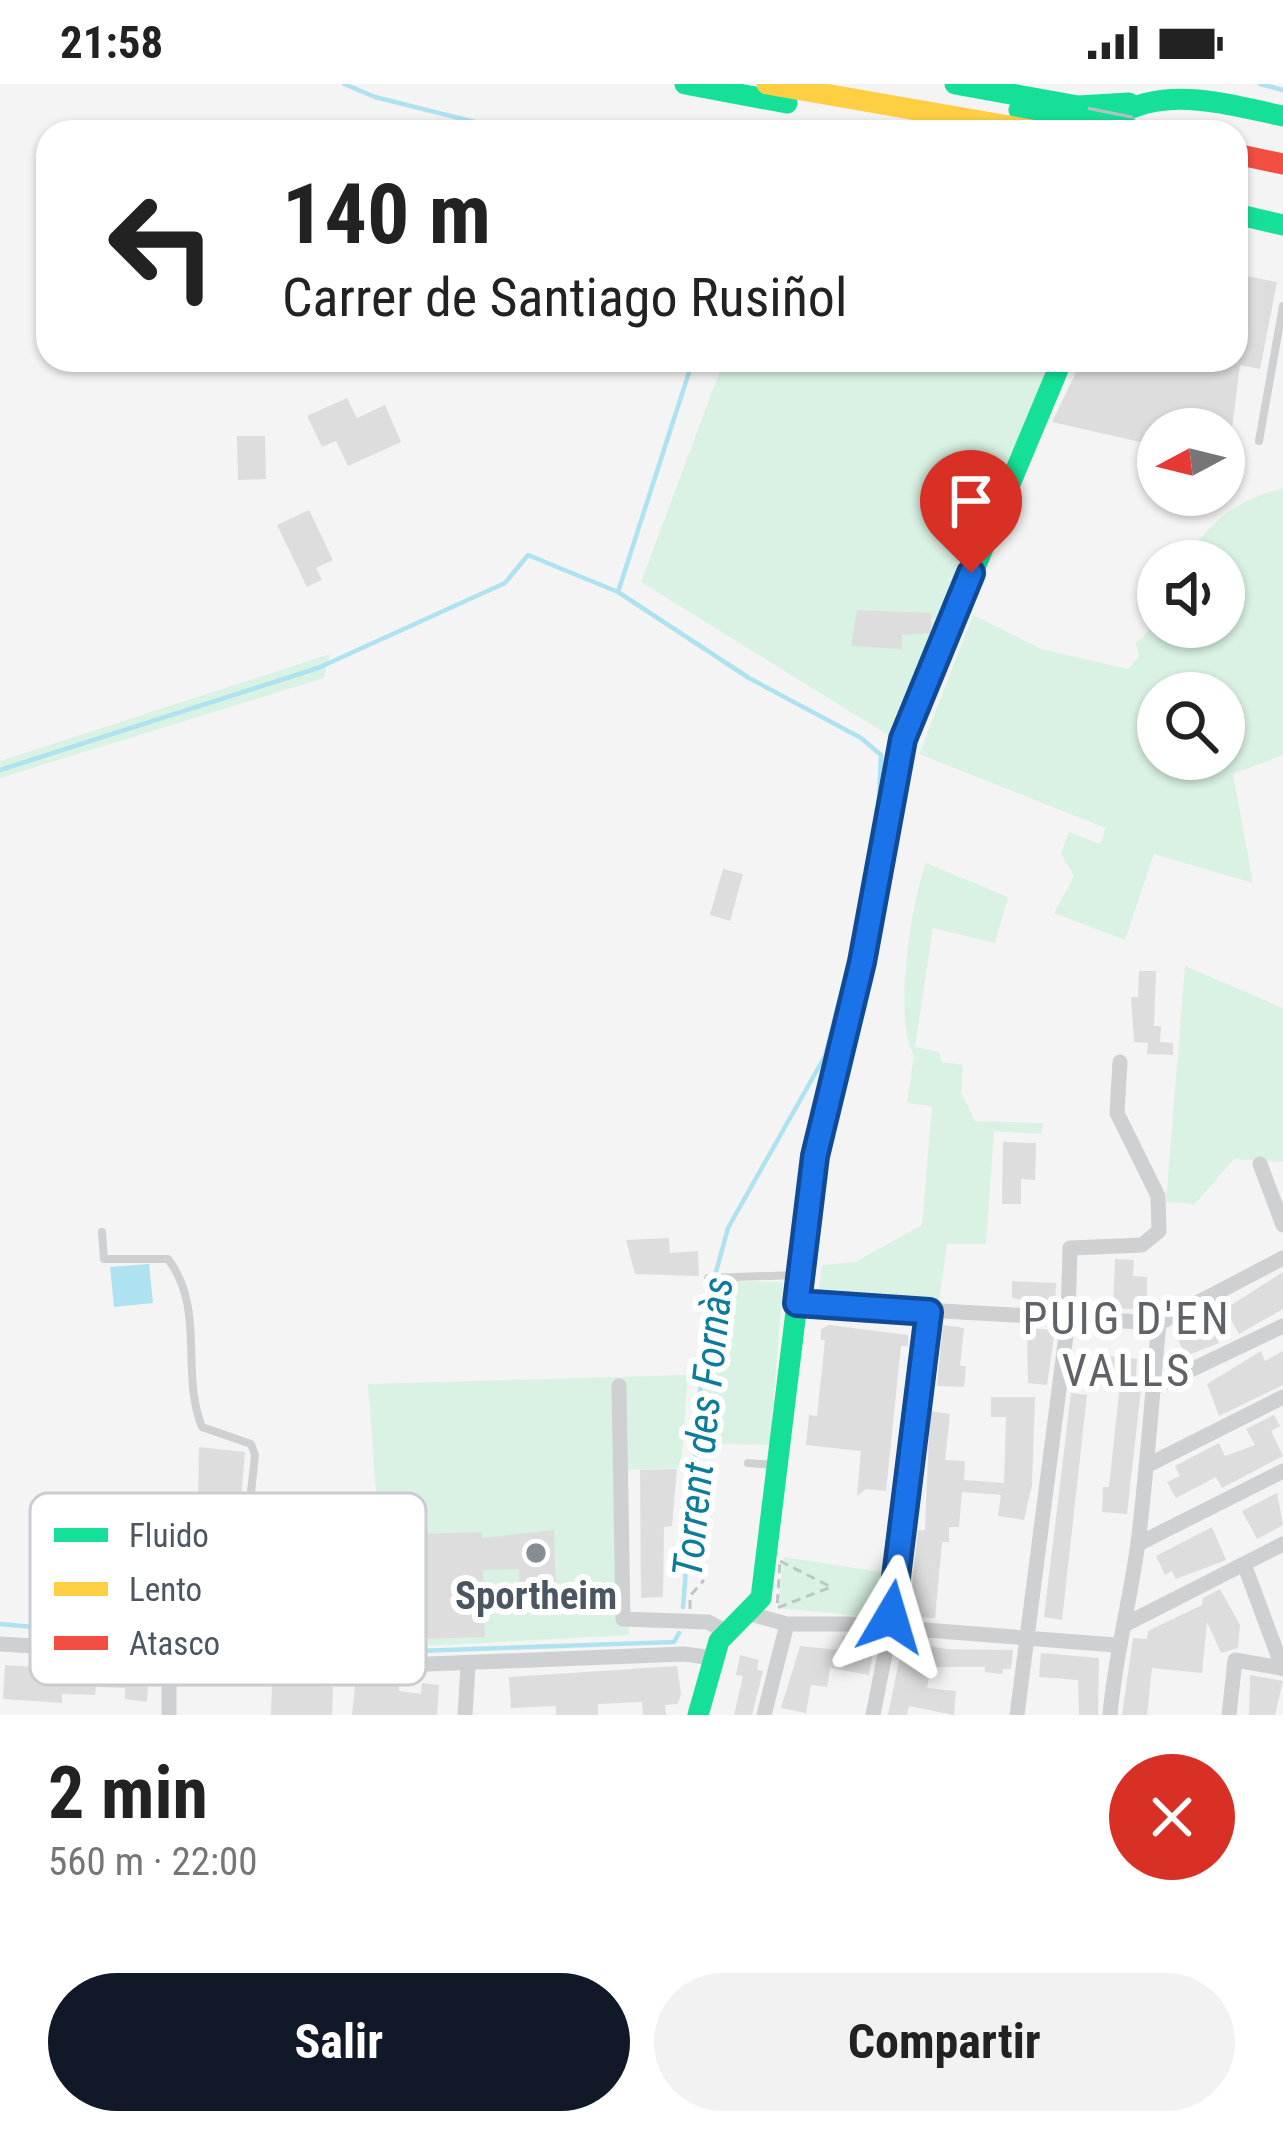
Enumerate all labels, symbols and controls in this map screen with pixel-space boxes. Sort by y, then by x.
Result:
text: 21:58 [60,16,163,69]
text: 140 m [282,165,491,264]
icon: left [84,168,240,324]
text: Carrer de Santiago Rusiñol [282,266,847,329]
north arrow [1137,408,1245,516]
map controls [1137,408,1245,780]
pin [920,450,1022,573]
icon: arrive [938,468,1004,534]
button: sound [1137,540,1245,648]
button: search [1137,672,1245,780]
water label: Torrent des Fornàs [662,1274,743,1580]
district label: PUIG D'EN VALLS [1022,1292,1232,1397]
legend [30,1493,426,1685]
text: Fluido [129,1516,209,1555]
marker: Sportheim [523,1540,549,1566]
position arrow [828,1554,954,1680]
text: Lento [129,1570,202,1609]
place label: Sportheim [455,1573,617,1619]
text: Atasco [129,1624,220,1663]
text: 2 min [48,1751,208,1836]
button: close [1109,1754,1235,1880]
text: 560 m · 22:00 [48,1839,258,1885]
button: Salir [48,1973,630,2111]
button: Compartir [654,1973,1235,2111]

